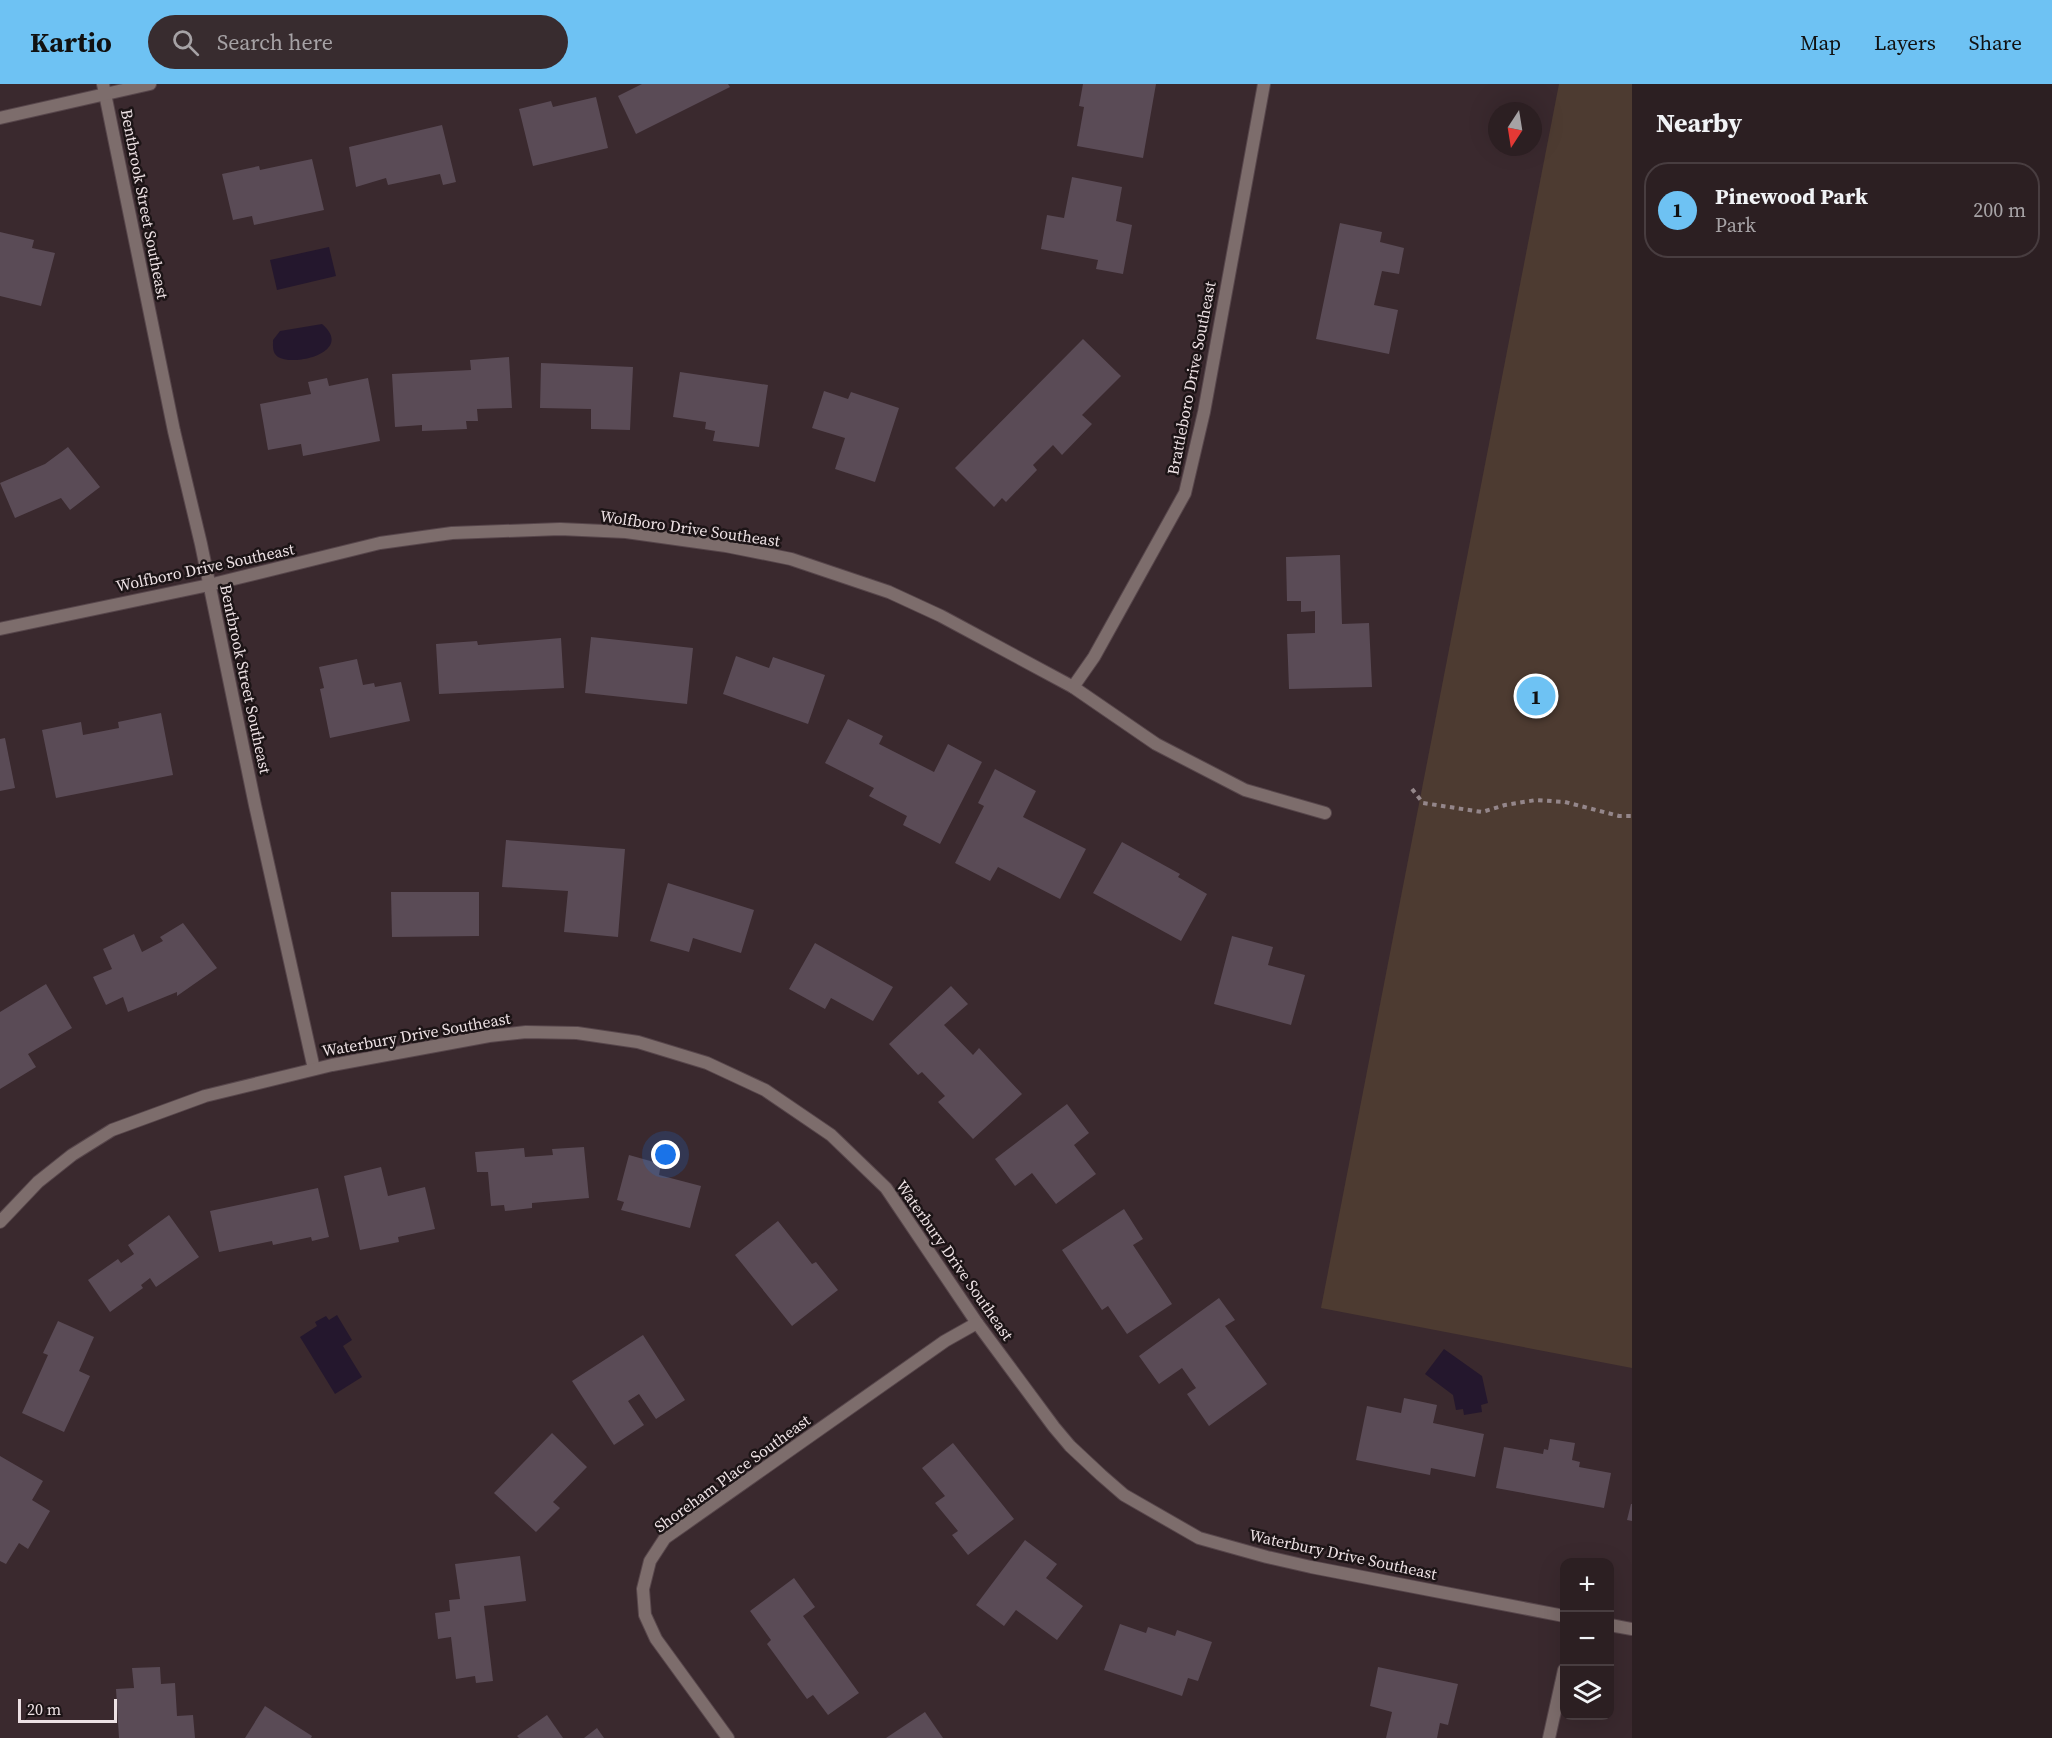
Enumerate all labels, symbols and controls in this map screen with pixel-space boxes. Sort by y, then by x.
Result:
search box [148,15,568,69]
text: Kartio [30,23,112,61]
icon: search [169,26,202,59]
text: Search here [217,27,333,57]
text: Map [1800,28,1841,57]
text: Layers [1874,28,1936,57]
text: Share [1969,28,2022,57]
north arrow [1488,102,1542,156]
text: Nearby [1656,105,1742,141]
street label: Bentbrook Street Southeast [116,107,174,302]
text: Pinewood Park [1715,181,1868,211]
text: 1 [1672,196,1683,224]
text: 200 m [1973,196,2026,224]
text: Park [1715,211,1756,239]
street label: Brattleboro Drive Southeast [1161,279,1221,477]
street label: Wolfboro Drive Southeast [598,504,782,552]
street label: Wolfboro Drive Southeast [114,537,297,597]
street label: Bentbrook Street Southeast [215,582,277,777]
pin: 1 [1516,674,1556,718]
street label: Waterbury Drive Southeast [320,1006,513,1061]
your location [651,1140,680,1169]
street label: Waterbury Drive Southeast [891,1175,1019,1345]
street label: Shoreham Place Southeast [649,1408,815,1537]
street label: Waterbury Drive Southeast [1247,1523,1440,1585]
map controls [1560,1558,1614,1720]
button: + [1560,1558,1614,1612]
button: − [1560,1612,1614,1666]
button: layers [1560,1666,1614,1720]
scale bar [18,1696,117,1724]
text: 20 m [27,1698,61,1720]

